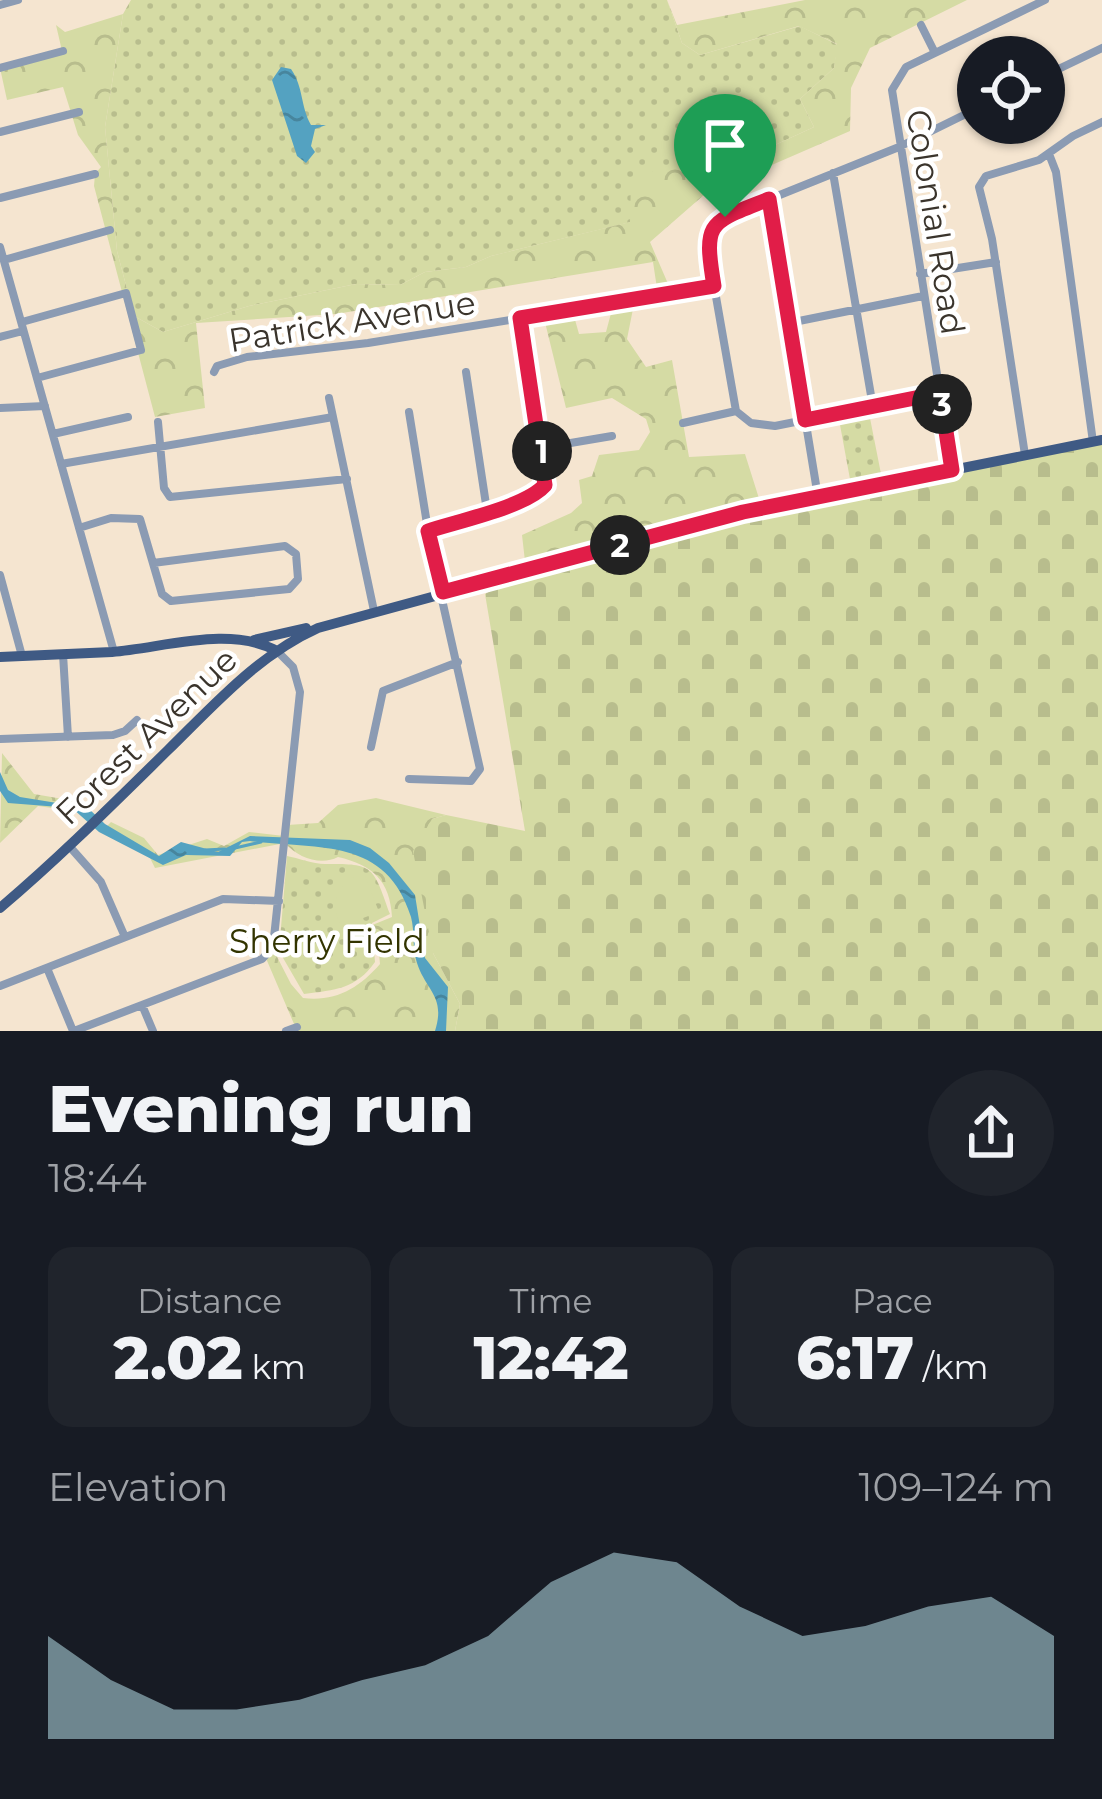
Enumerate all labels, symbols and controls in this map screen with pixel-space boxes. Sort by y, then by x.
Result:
map controls [957,36,1065,144]
button: locate [957,36,1065,144]
pin [674,94,776,217]
street label: Colonial Road [898,107,974,337]
icon: arrive [692,112,758,178]
street label: Patrick Avenue [226,282,478,360]
pin: 3 [912,374,972,434]
text: 3 [932,384,952,424]
pin: 1 [512,421,572,481]
text: 1 [536,431,548,471]
pin: 2 [590,515,650,575]
text: 2 [610,525,630,565]
street label: Forest Avenue [47,639,245,833]
park label: Sherry Field [229,921,425,961]
text: Evening run [48,1068,474,1149]
button: share [928,1070,1054,1196]
text: 18:44 [48,1154,147,1202]
text: Distance [137,1281,282,1321]
text: Time [510,1281,592,1321]
text: Pace [852,1281,933,1321]
text: 2.02 [113,1321,243,1394]
text: 12:42 [473,1321,629,1394]
text: 6:17 [796,1321,914,1394]
text: km [243,1347,306,1387]
text: /km [914,1347,989,1387]
text: Elevation [48,1463,228,1511]
text: 109–124 m [858,1463,1054,1511]

